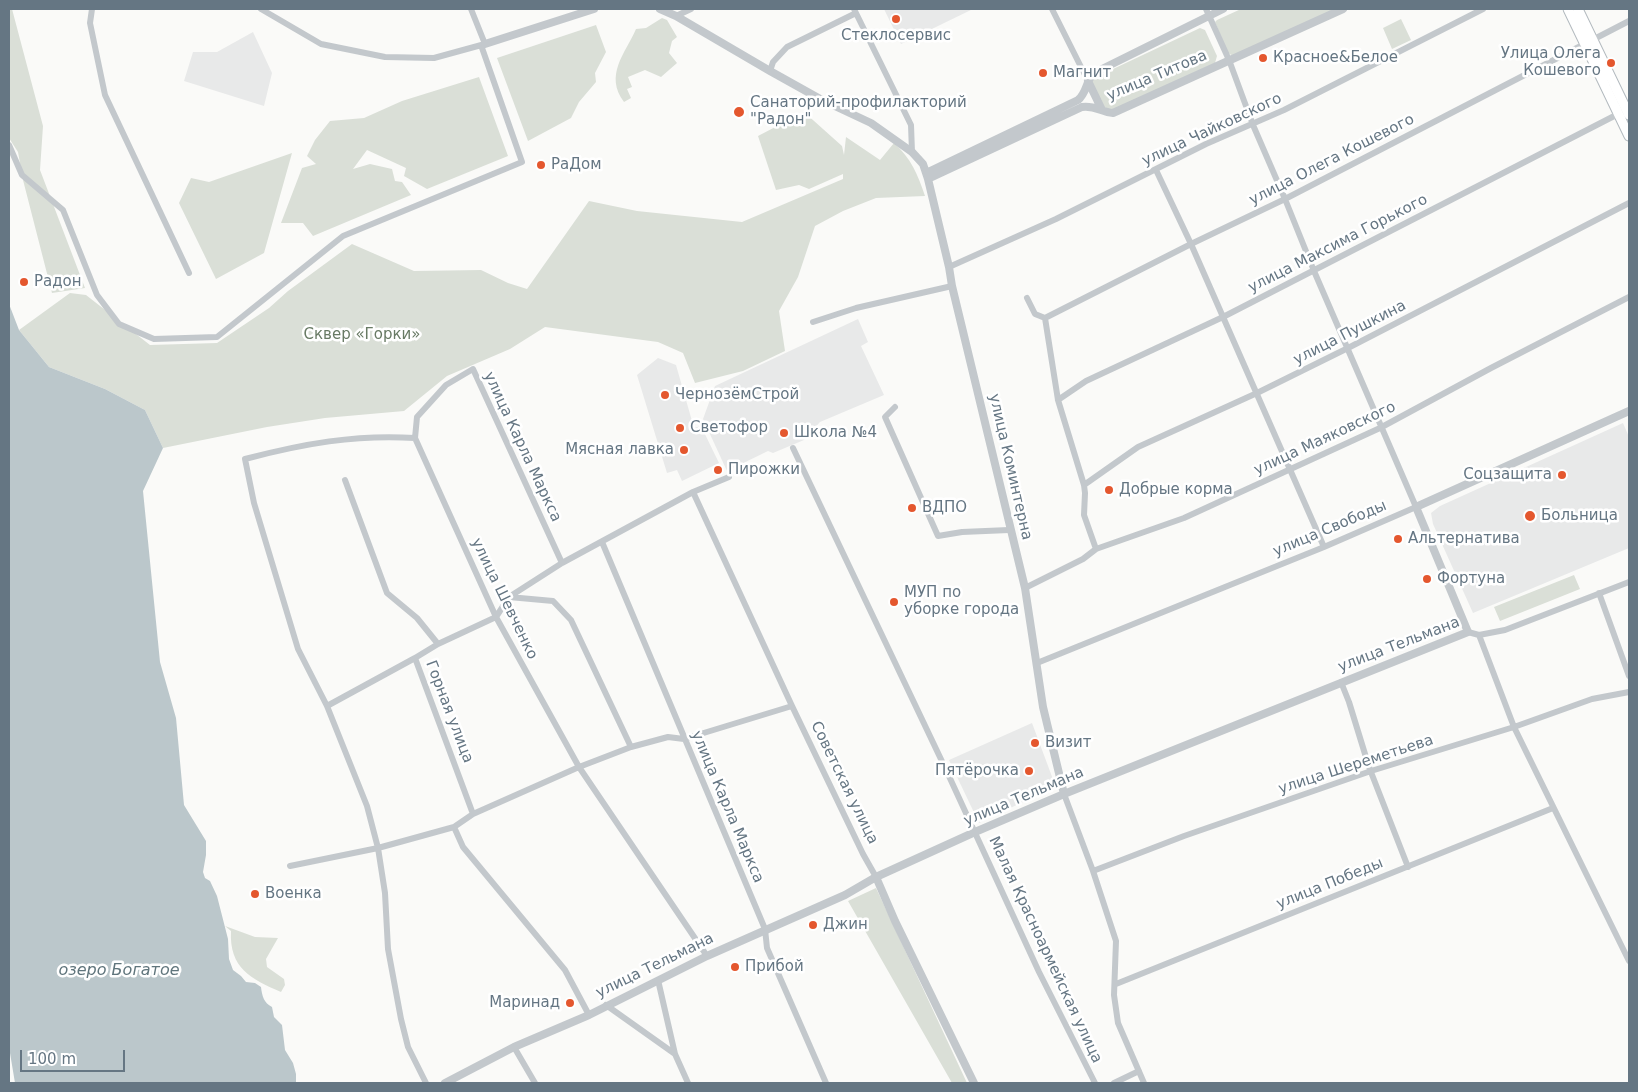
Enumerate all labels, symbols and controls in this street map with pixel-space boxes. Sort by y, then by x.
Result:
marker: Стеклосервис [890,13,902,25]
place label: Стеклосервис [841,27,951,45]
place label: Улица Олега Кошевого [1501,45,1601,80]
street label: улица Титова [1104,47,1210,105]
place label: Красное&Белое [1273,49,1398,67]
marker: Красное&Белое [1257,52,1269,64]
marker: Улица Олега Кошевого [1605,57,1617,69]
place label: Магнит [1053,64,1111,82]
marker: Магнит [1037,67,1049,79]
street label: улица Чайковского [1139,90,1285,170]
place label: Санаторий-профилакторий "Радон" [750,94,967,129]
marker: Санаторий-профилакторий "Радон" [732,105,746,119]
street label: улица Олега Кошевого [1247,111,1417,209]
place label: РаДом [551,156,601,174]
marker: РаДом [535,159,547,171]
street label: улица Максима Горького [1245,191,1431,297]
place label: Радон [34,273,82,291]
marker: Радон [18,276,30,288]
street label: улица Пушкина [1291,297,1409,369]
park label: Сквер «Горки» [304,326,420,344]
street label: улица Карла Маркса [479,369,565,525]
place label: ЧернозёмСтрой [675,386,799,404]
marker: ЧернозёмСтрой [659,389,671,401]
street label: улица Коминтерна [984,392,1036,542]
street label: улица Маяковского [1251,398,1399,480]
place label: Светофор [690,419,768,437]
marker: Светофор [674,422,686,434]
place label: Школа №4 [794,424,877,442]
marker: Школа №4 [778,427,790,439]
place label: Мясная лавка [565,441,674,459]
marker: Мясная лавка [678,444,690,456]
place label: Пирожки [728,461,800,479]
marker: Пирожки [712,464,724,476]
place label: Соцзащита [1463,466,1552,484]
marker: Соцзащита [1556,469,1568,481]
place label: Добрые корма [1119,481,1233,499]
marker: Добрые корма [1103,484,1115,496]
street label: улица Свободы [1271,497,1389,561]
place label: ВДПО [922,499,967,517]
marker: ВДПО [906,502,918,514]
place label: Больница [1541,507,1618,525]
marker: Больница [1523,509,1537,523]
place label: Альтернатива [1408,530,1520,548]
marker: Альтернатива [1392,533,1404,545]
street label: улица Шевченко [467,535,541,663]
place label: Фортуна [1437,570,1505,588]
marker: Фортуна [1421,573,1433,585]
place label: МУП по уборке города [904,584,1019,619]
marker: МУП по уборке города [888,596,900,608]
street label: улица Тельмана [1336,614,1462,676]
street label: Горная улица [421,658,477,766]
street label: Советская улица [806,719,882,847]
street label: улица Карла Маркса [687,728,767,886]
street label: улица Шереметьева [1276,731,1436,799]
place label: Визит [1045,734,1092,752]
marker: Визит [1029,737,1041,749]
place label: Пятёрочка [935,762,1019,780]
street label: улица Тельмана [961,764,1087,830]
marker: Пятёрочка [1023,765,1035,777]
street label: Малая Красноармейская улица [984,834,1106,1066]
street label: улица Победы [1274,854,1386,914]
place label: Военка [265,885,322,903]
marker: Военка [249,888,261,900]
place label: Джин [823,916,868,934]
marker: Джин [807,919,819,931]
street label: улица Тельмана [593,930,717,1002]
place label: Прибой [745,958,804,976]
water label: озеро Богатое [58,961,180,981]
marker: Прибой [729,961,741,973]
place label: Маринад [489,994,560,1012]
marker: Маринад [564,997,576,1009]
scale bar [22,1040,128,1072]
text: 100 m [28,1050,76,1068]

